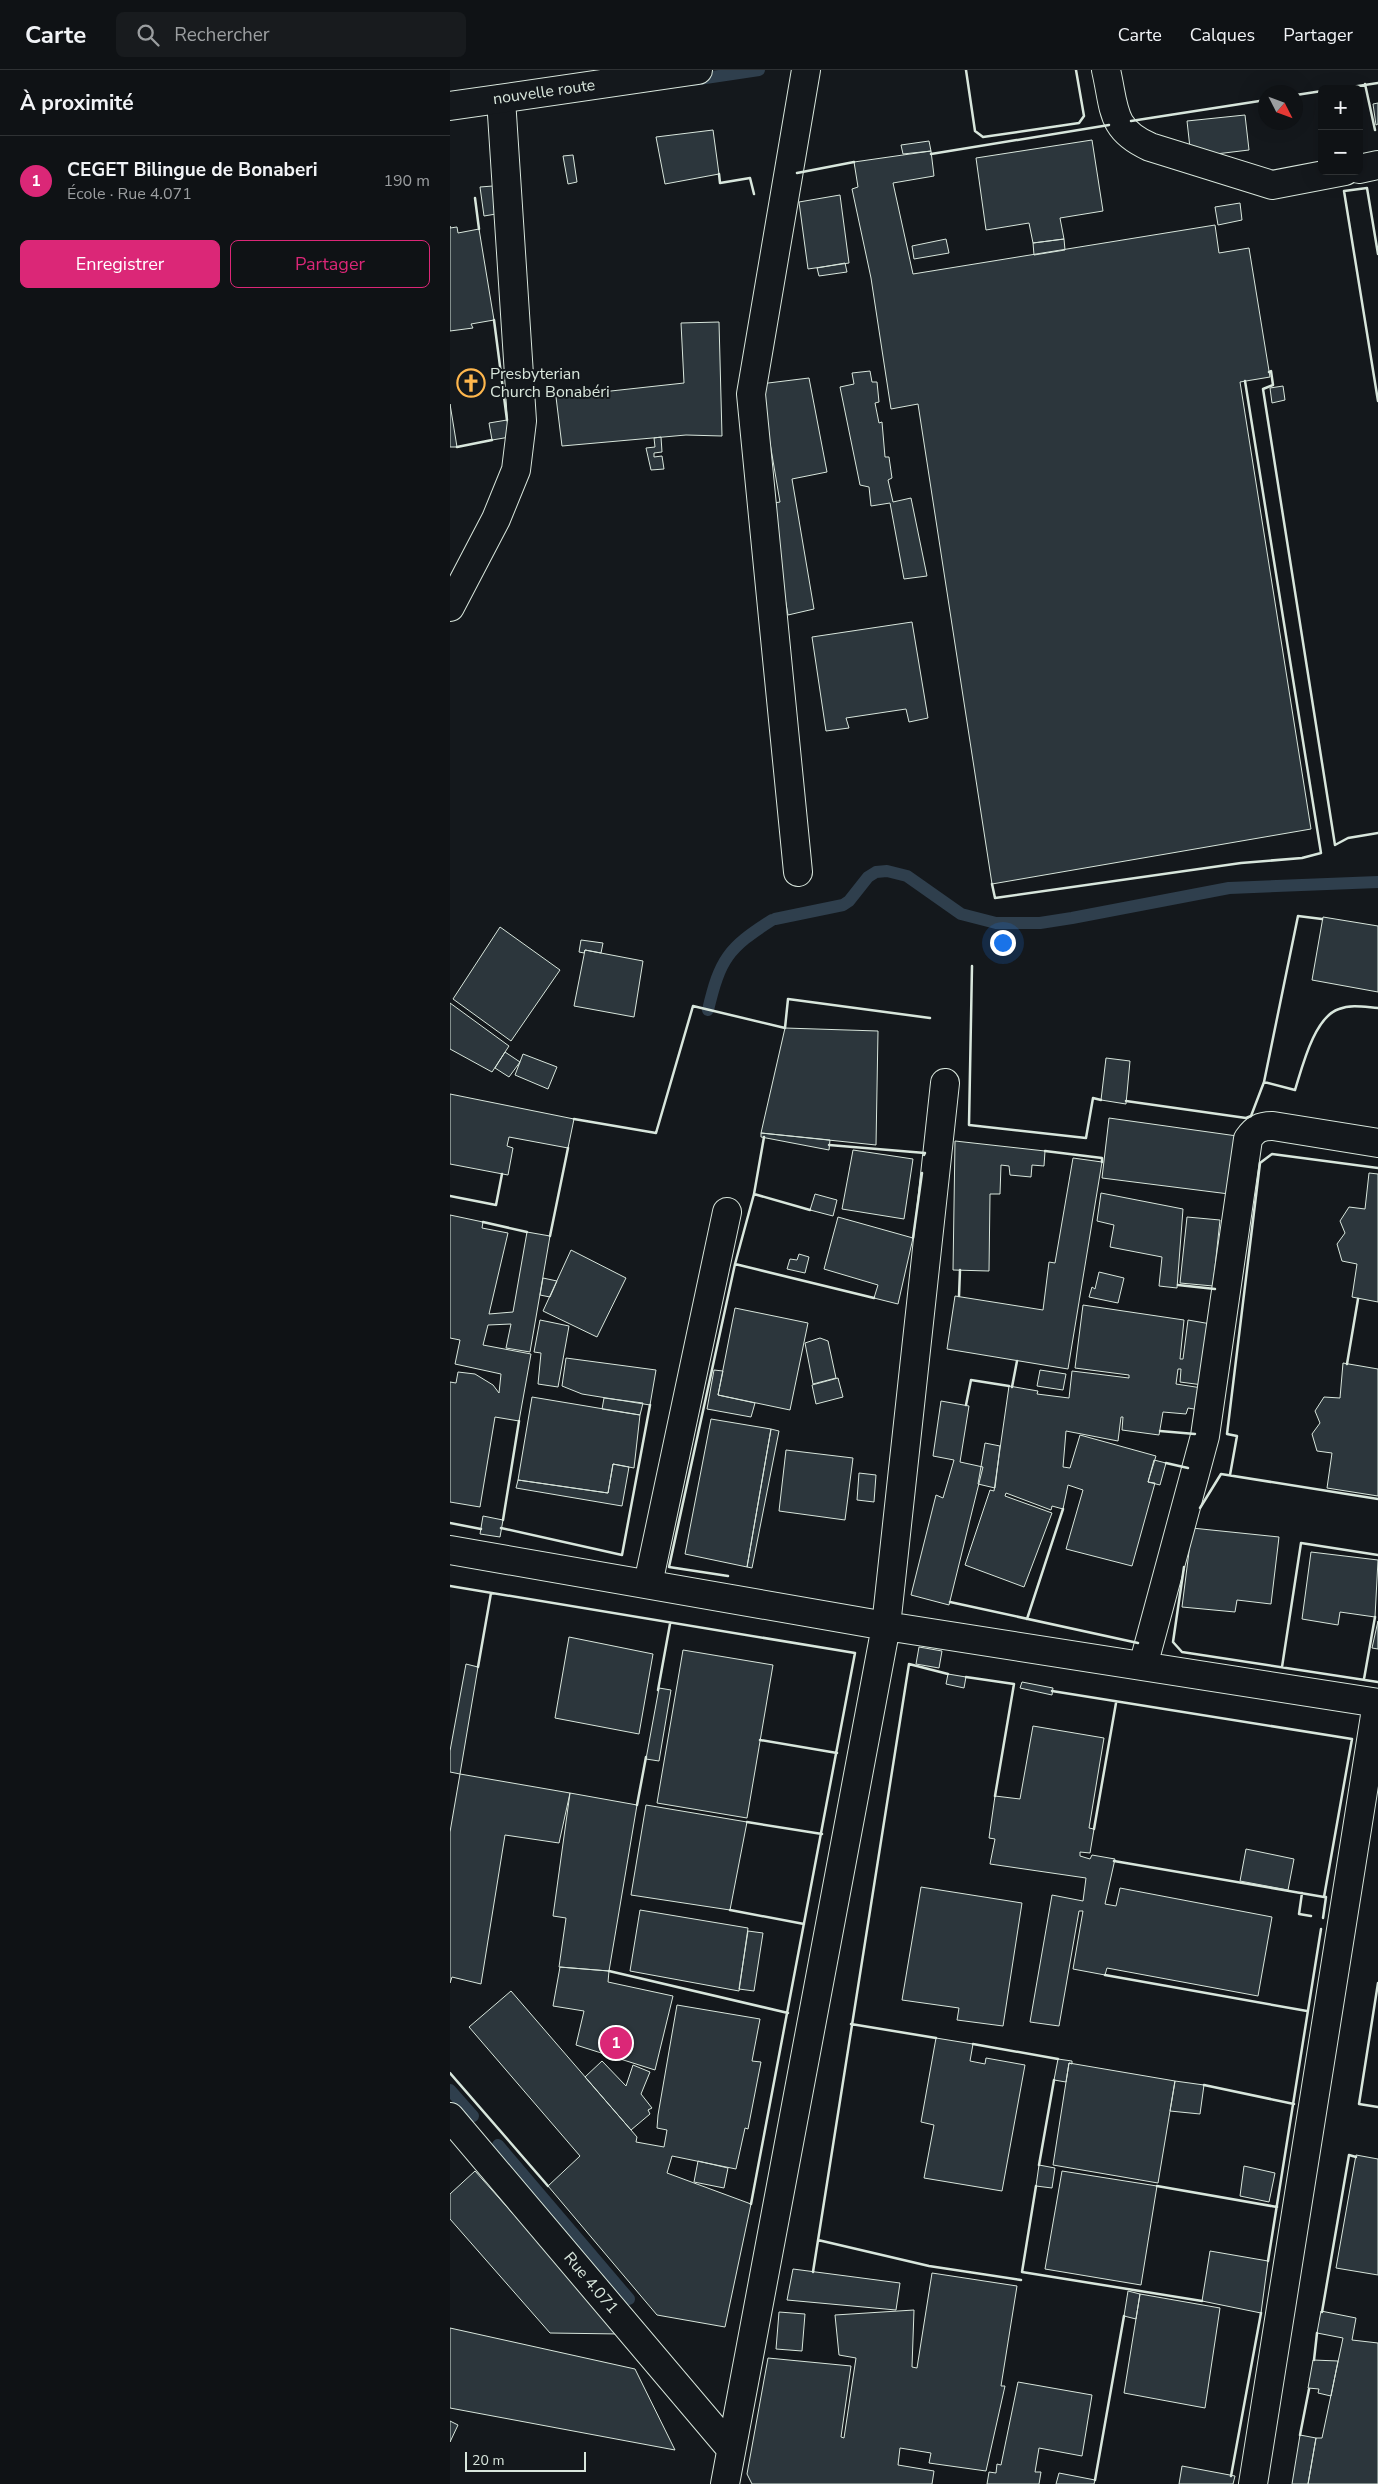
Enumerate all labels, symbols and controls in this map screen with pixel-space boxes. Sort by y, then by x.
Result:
search box [116,12,466,57]
text: Carte [25,19,86,51]
icon: search [134,21,162,49]
text: Rechercher [174,22,270,48]
text: Carte [1118,23,1162,47]
text: Calques [1190,23,1255,47]
text: Partager [1283,23,1353,47]
street label: nouvelle route [491,74,597,110]
north arrow [1258,85,1303,130]
map controls [1318,85,1363,175]
button: + [1318,85,1363,130]
text: À proximité [20,89,134,117]
button: − [1318,130,1363,175]
text: CEGET Bilingue de Bonaberi [67,157,318,183]
text: 1 [31,170,41,192]
text: 190 m [383,170,430,192]
text: École · Rue 4.071 [67,183,192,205]
button: Enregistrer [20,240,220,288]
button: Partager [230,240,430,288]
place label: Presbyterian Church Bonabéri [490,363,610,403]
church icon: Presbyterian Church Bonabéri [456,368,486,398]
your location [990,930,1016,956]
pin: 1 [600,2024,632,2062]
street label: Rue 4.071 [559,2247,623,2319]
scale bar [465,2449,586,2472]
text: 20 m [472,2451,504,2470]

